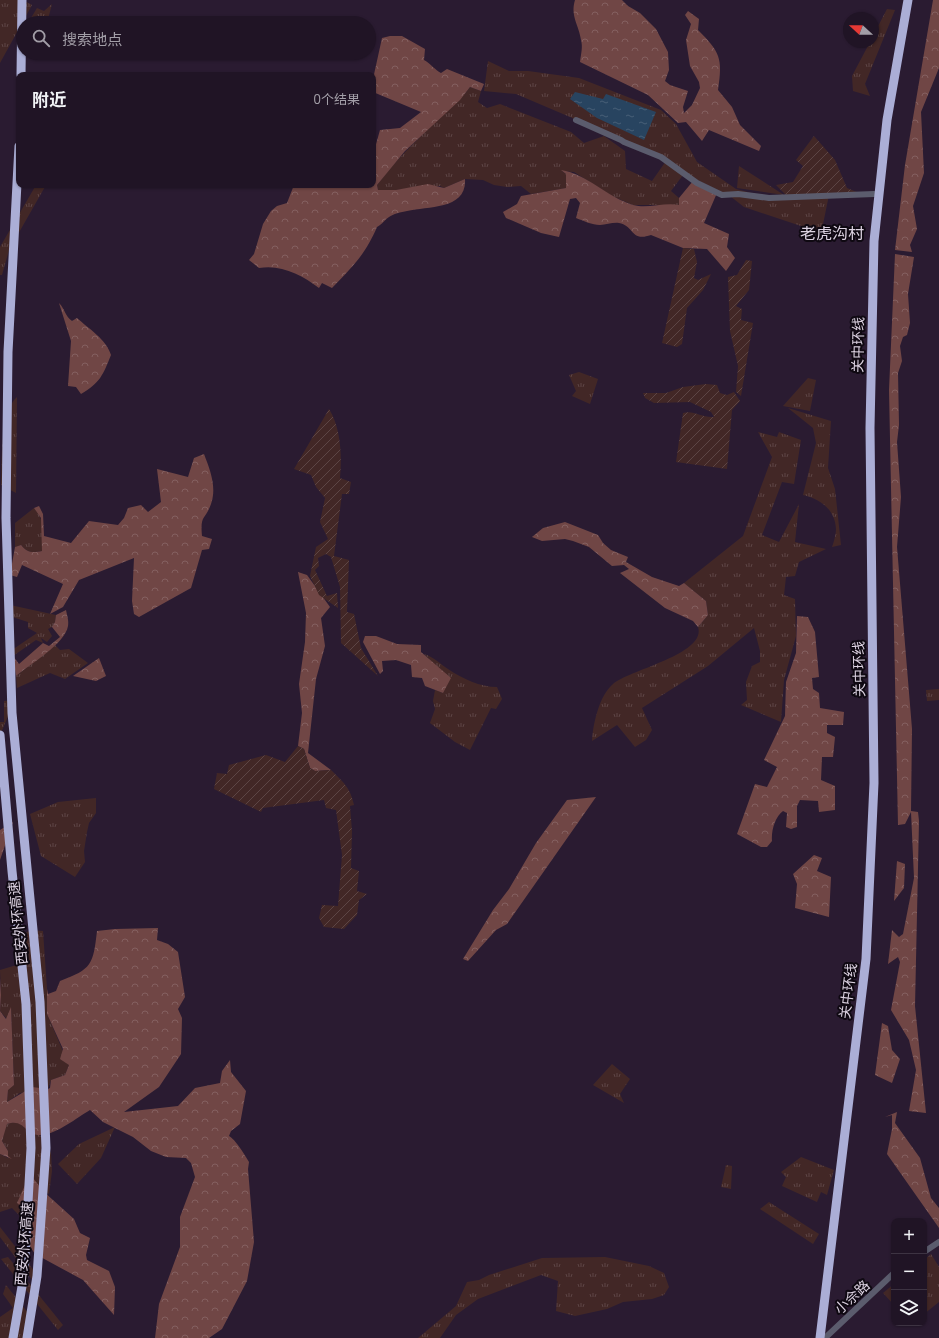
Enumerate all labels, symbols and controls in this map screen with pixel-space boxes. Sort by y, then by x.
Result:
north arrow [843,12,879,48]
search box [16,16,376,60]
icon: search [30,27,52,49]
text: 搜索地点 [62,30,122,48]
text: 附近 [32,89,66,109]
text: 0个结果 [313,91,360,107]
district label: 老虎沟村 [800,223,864,242]
street label: 关中环线 [849,317,866,373]
street label: 关中环线 [850,641,867,697]
street label: 西安外环高速 [5,880,30,966]
street label: 关中环线 [836,962,859,1020]
street label: 西安外环高速 [11,1201,36,1287]
map controls [891,1218,927,1326]
button: + [891,1218,927,1254]
button: − [891,1254,927,1290]
street label: 小佘路 [831,1276,873,1317]
button: layers [891,1290,927,1326]

